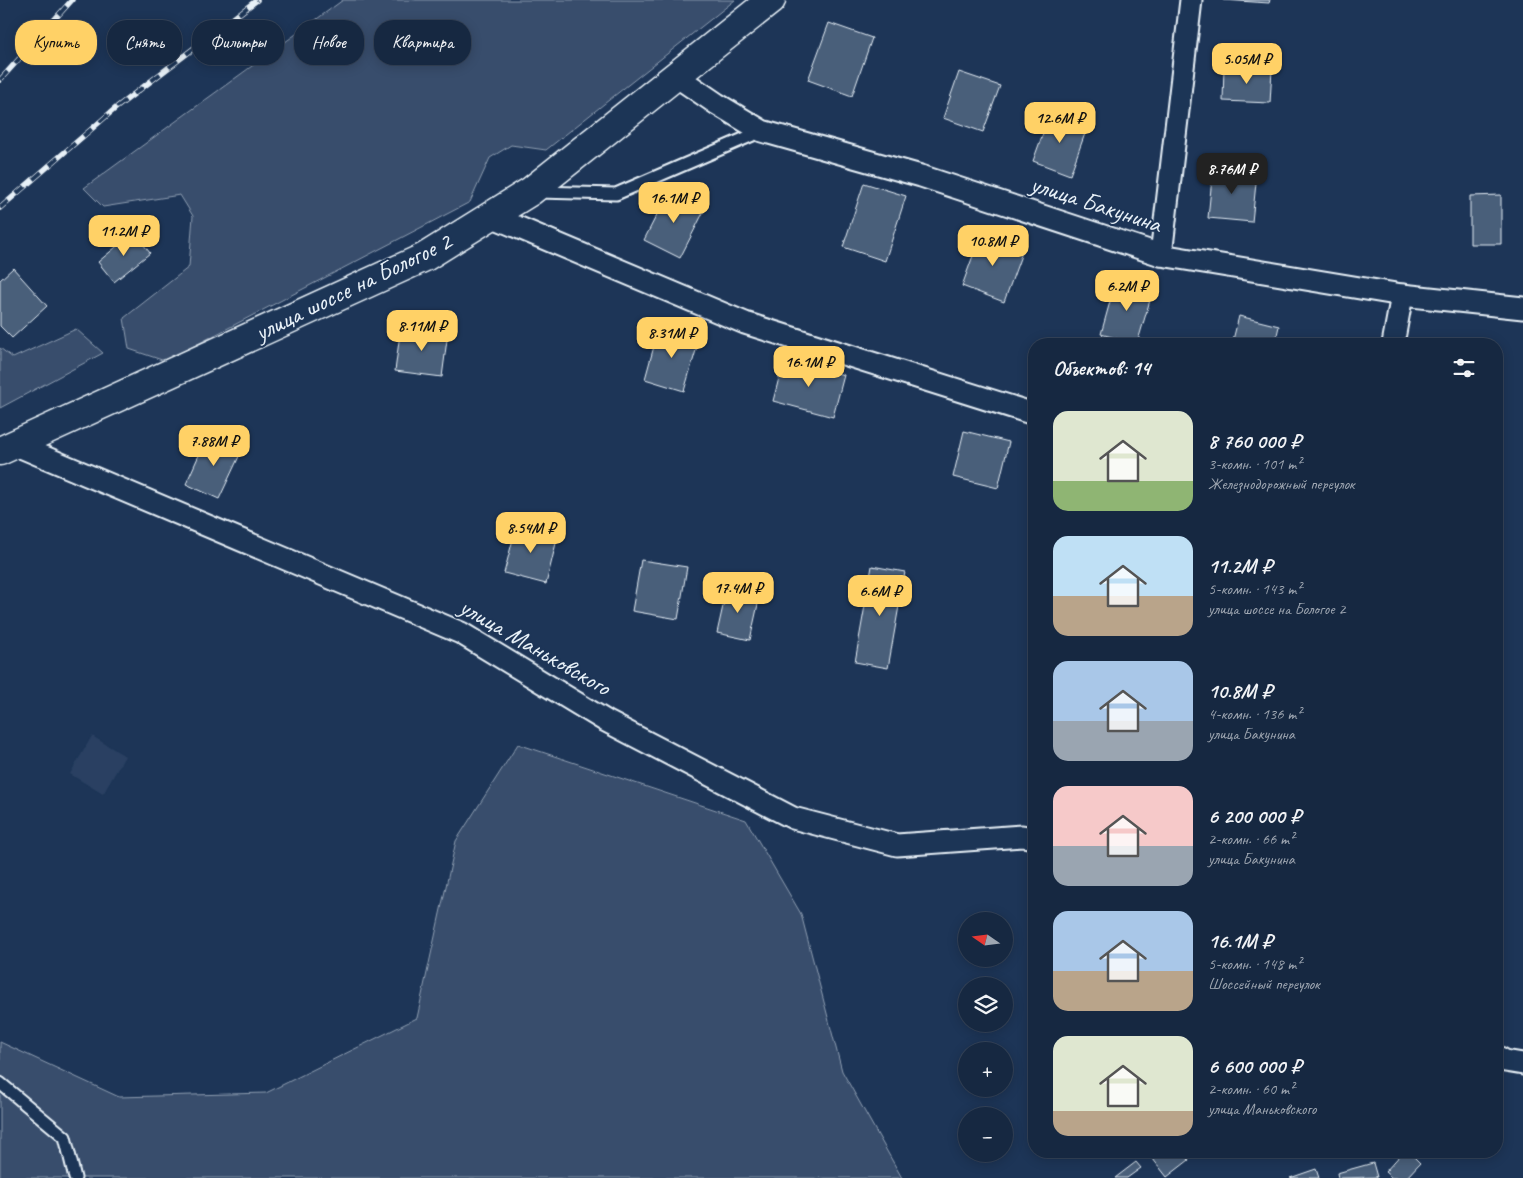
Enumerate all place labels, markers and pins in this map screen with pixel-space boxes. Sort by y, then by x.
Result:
pin: 5.05M ₽ [1201,42,1293,85]
pin: 12.6M ₽ [1014,102,1106,144]
pin: 8.76M ₽ [1186,152,1278,195]
pin: 16.1M ₽ [628,182,720,224]
pin: 11.2M ₽ [78,214,170,257]
pin: 10.8M ₽ [947,224,1039,267]
pin: 6.2M ₽ [1086,270,1168,312]
pin: 8.11M ₽ [376,310,468,352]
pin: 8.31M ₽ [626,316,718,359]
pin: 16.1M ₽ [763,346,855,388]
pin: 7.88M ₽ [168,424,260,467]
pin: 8.54M ₽ [485,512,577,554]
pin: 17.4M ₽ [692,572,784,614]
pin: 6.6M ₽ [839,574,921,617]

